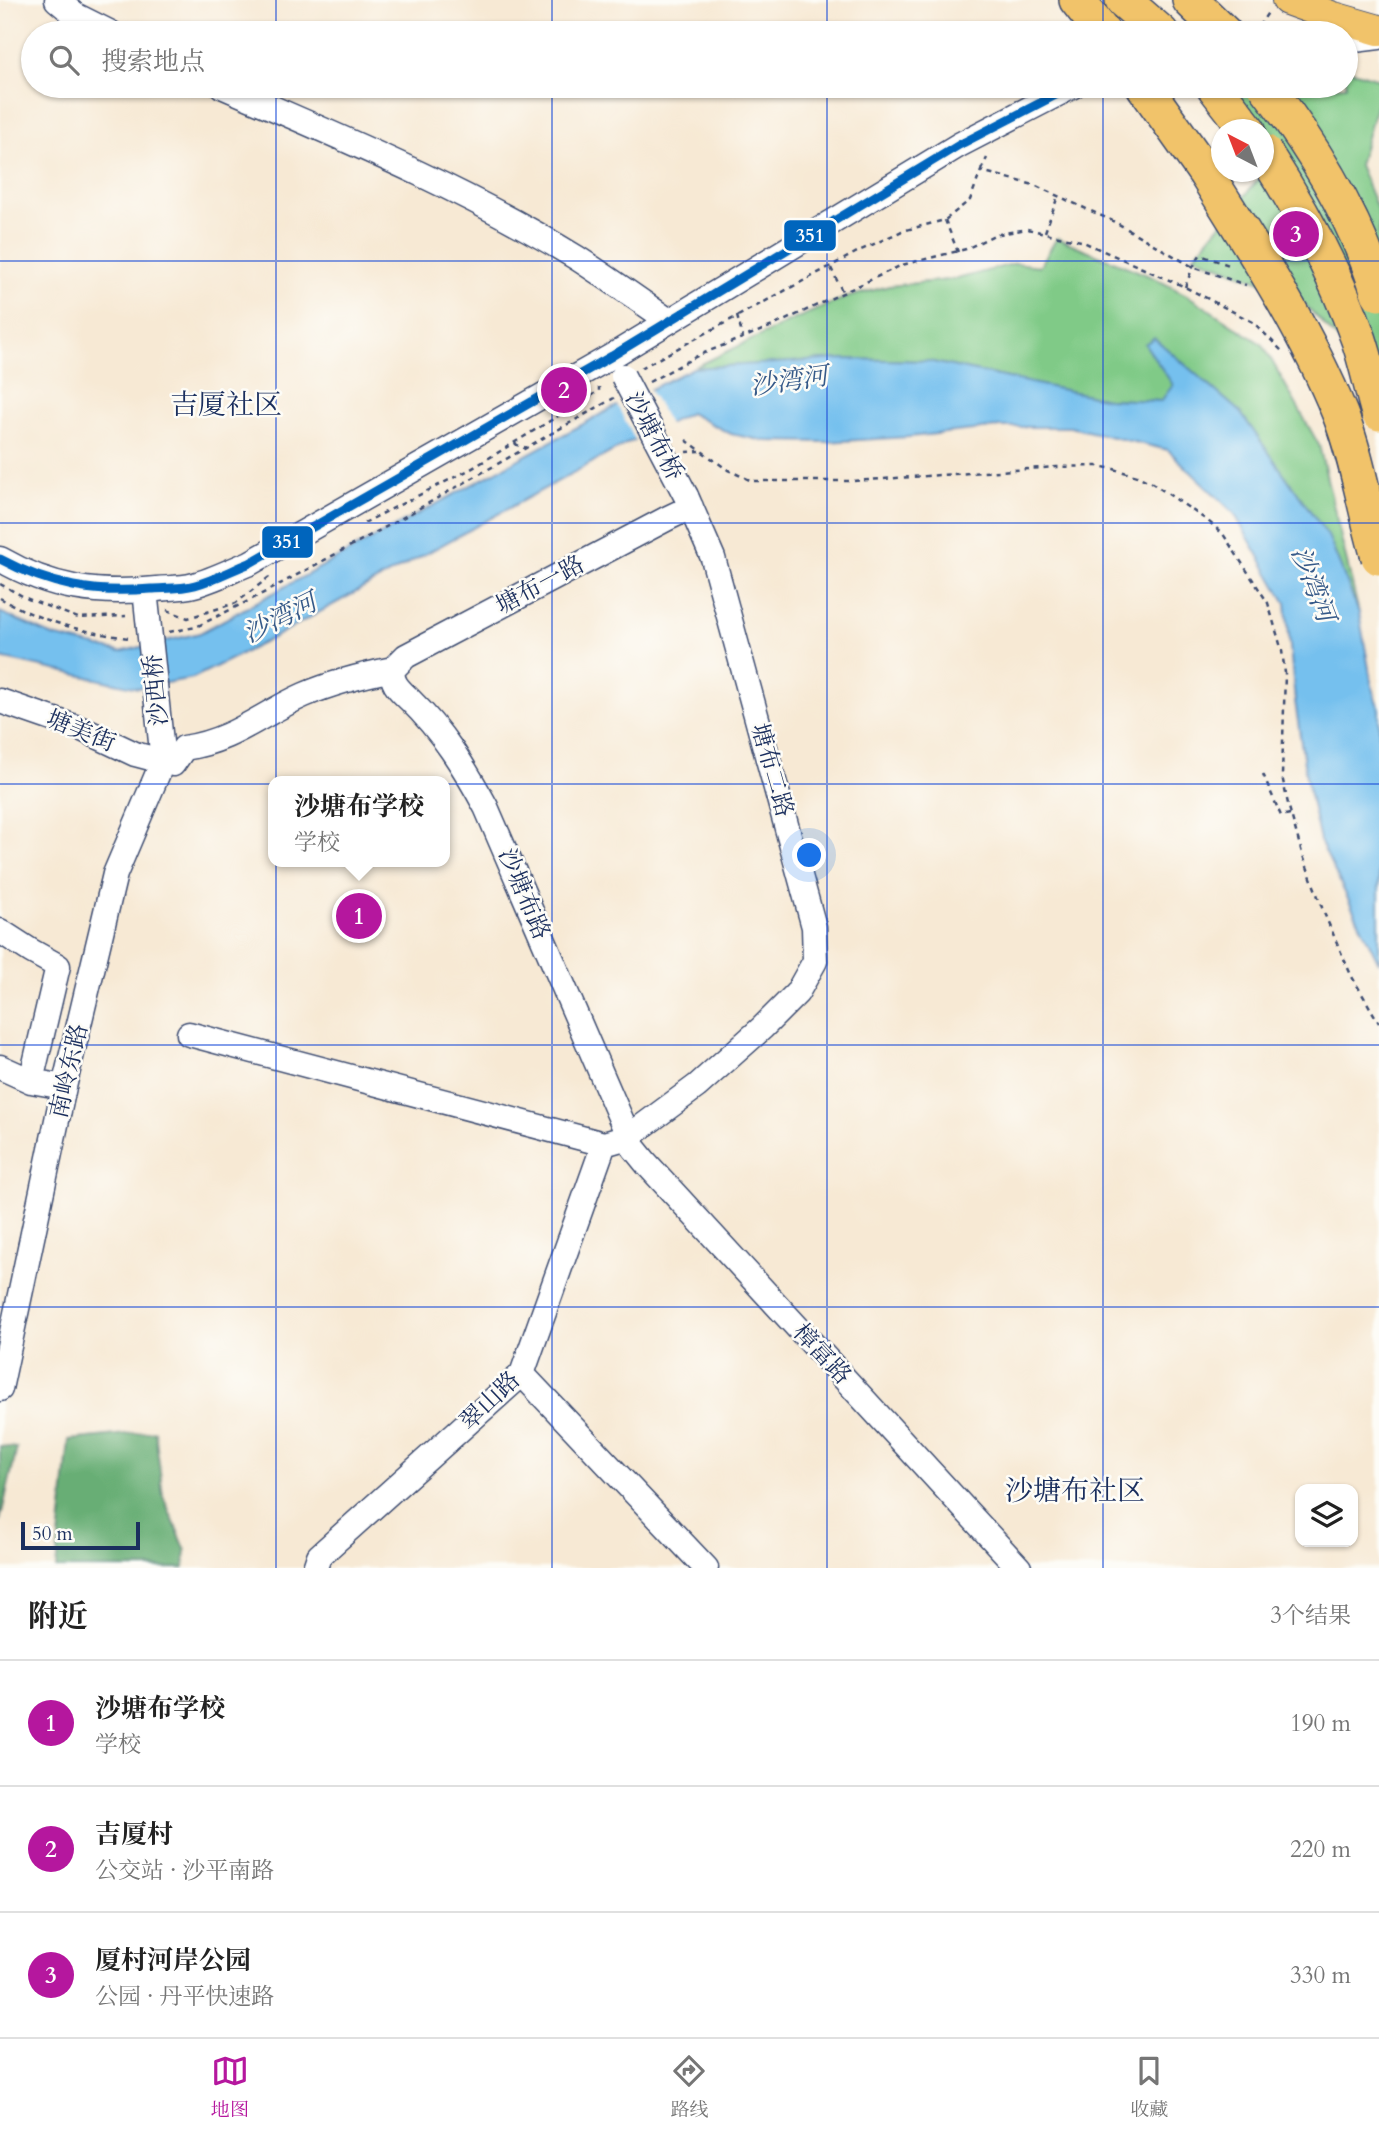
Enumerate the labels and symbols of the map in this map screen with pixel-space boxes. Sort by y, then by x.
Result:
north arrow [1211,119,1274,182]
pin: 3 [1273,208,1319,260]
line badge: 351 [783,219,837,252]
text: 351 [795,223,825,249]
water label: 沙湾河 [748,358,834,404]
pin: 2 [541,364,587,416]
district label: 吉厦社区 [170,386,282,424]
street label: 沙塘布桥 [617,386,691,486]
line badge: 351 [261,525,314,559]
text: 351 [272,529,302,555]
water label: 沙湾河 [1283,541,1345,630]
street label: 塘布一路 [490,548,590,622]
water label: 沙湾河 [237,583,326,651]
street label: 沙西桥 [136,652,176,728]
street label: 塘美街 [41,702,121,760]
street label: 塘布二路 [743,719,801,821]
your location [792,838,826,872]
street label: 沙塘布路 [490,843,558,945]
pin: 1 [336,890,382,942]
street label: 南岭东路 [42,1021,96,1121]
street label: 樟富路 [785,1316,859,1392]
street label: 翠山路 [453,1364,527,1438]
district label: 沙塘布社区 [1005,1472,1145,1510]
scale bar [21,1519,140,1551]

